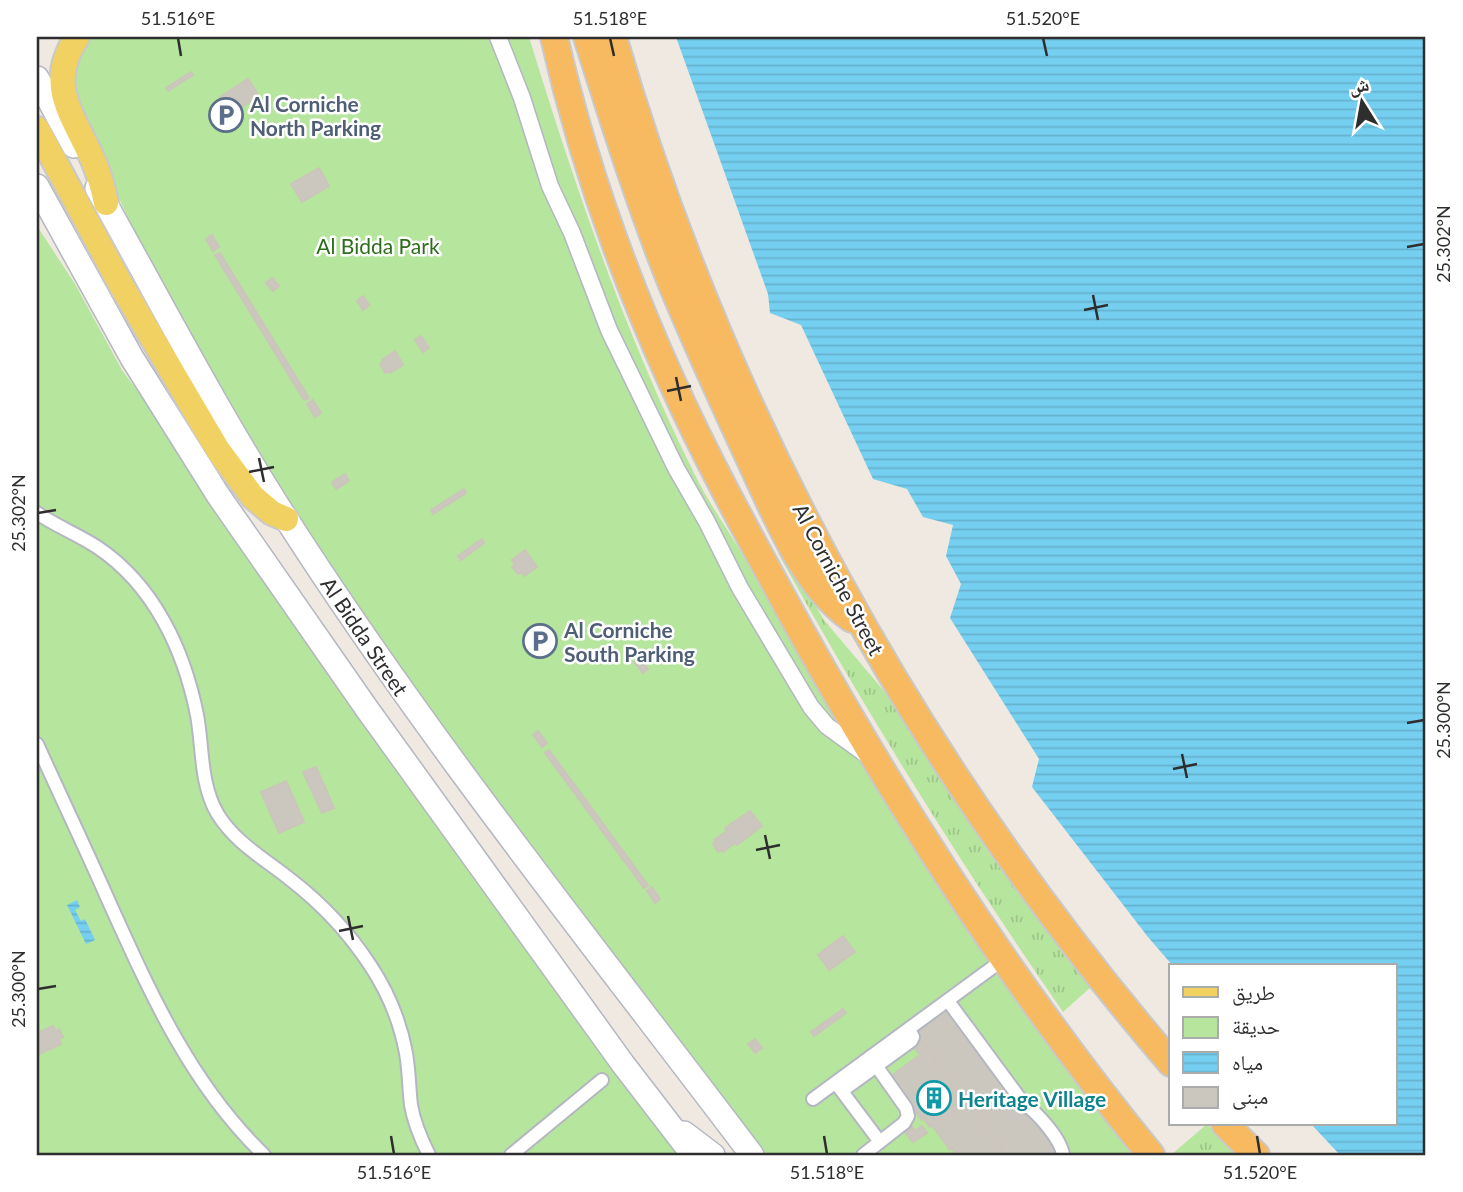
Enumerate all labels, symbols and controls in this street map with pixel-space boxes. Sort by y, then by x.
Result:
text: 51.516°E [141,7,215,29]
text: 51.518°E [573,7,647,29]
text: 51.520°E [1006,7,1080,29]
north arrow [1326,66,1396,136]
text: ش [1347,72,1371,99]
place label: Al Corniche North Parking [249,91,381,140]
parking icon: Al Corniche North Parking [207,96,245,134]
text: 25.302°N [1432,205,1454,283]
park label: Al Bidda Park [316,233,440,258]
text: 25.302°N [7,474,29,552]
street label: Al Corniche Street [788,499,890,660]
street label: Al Bidda Street [316,572,414,700]
place label: Al Corniche South Parking [563,617,695,666]
parking icon: Al Corniche South Parking [521,622,559,660]
text: 25.300°N [1432,681,1454,759]
text: 25.300°N [7,950,29,1028]
legend [1169,964,1396,1126]
text: طريق [1232,979,1275,1006]
text: حديقة [1232,1013,1280,1038]
text: مياه [1232,1049,1263,1074]
building icon: Heritage Village [915,1079,953,1117]
text: مبنى [1232,1083,1268,1110]
place label: Heritage Village [958,1086,1106,1111]
text: 51.516°E [357,1161,431,1183]
text: 51.518°E [790,1161,864,1183]
text: 51.520°E [1223,1161,1297,1183]

